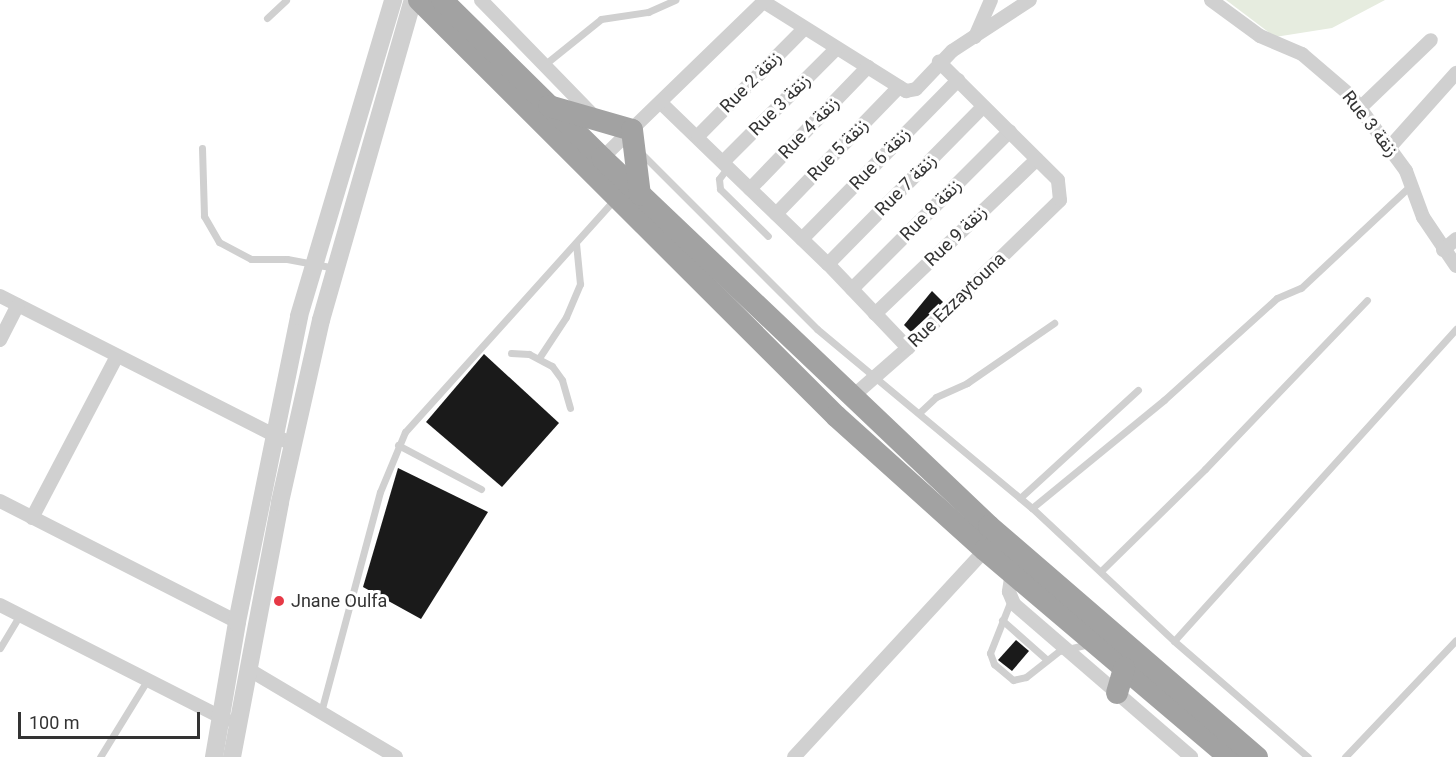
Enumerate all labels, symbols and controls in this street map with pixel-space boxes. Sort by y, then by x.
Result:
street label: Rue 2 زنقة [716,47,786,117]
street label: Rue 3 زنقة [745,70,815,140]
street label: Rue 3 زنقة [1337,87,1403,161]
street label: Rue 4 زنقة [774,92,844,164]
street label: Rue 5 زنقة [803,114,873,186]
street label: Rue 6 زنقة [845,123,915,195]
street label: Rue 7 زنقة [871,150,941,220]
street label: Rue 8 زنقة [896,175,966,245]
street label: Rue 9 زنقة [920,201,992,271]
street label: Rue Ezzaytouna [904,248,1010,352]
place label: Jnane Oulfa [291,590,387,612]
marker: Jnane Oulfa [272,594,286,608]
scale bar [21,700,202,738]
text: 100 m [29,712,80,733]

